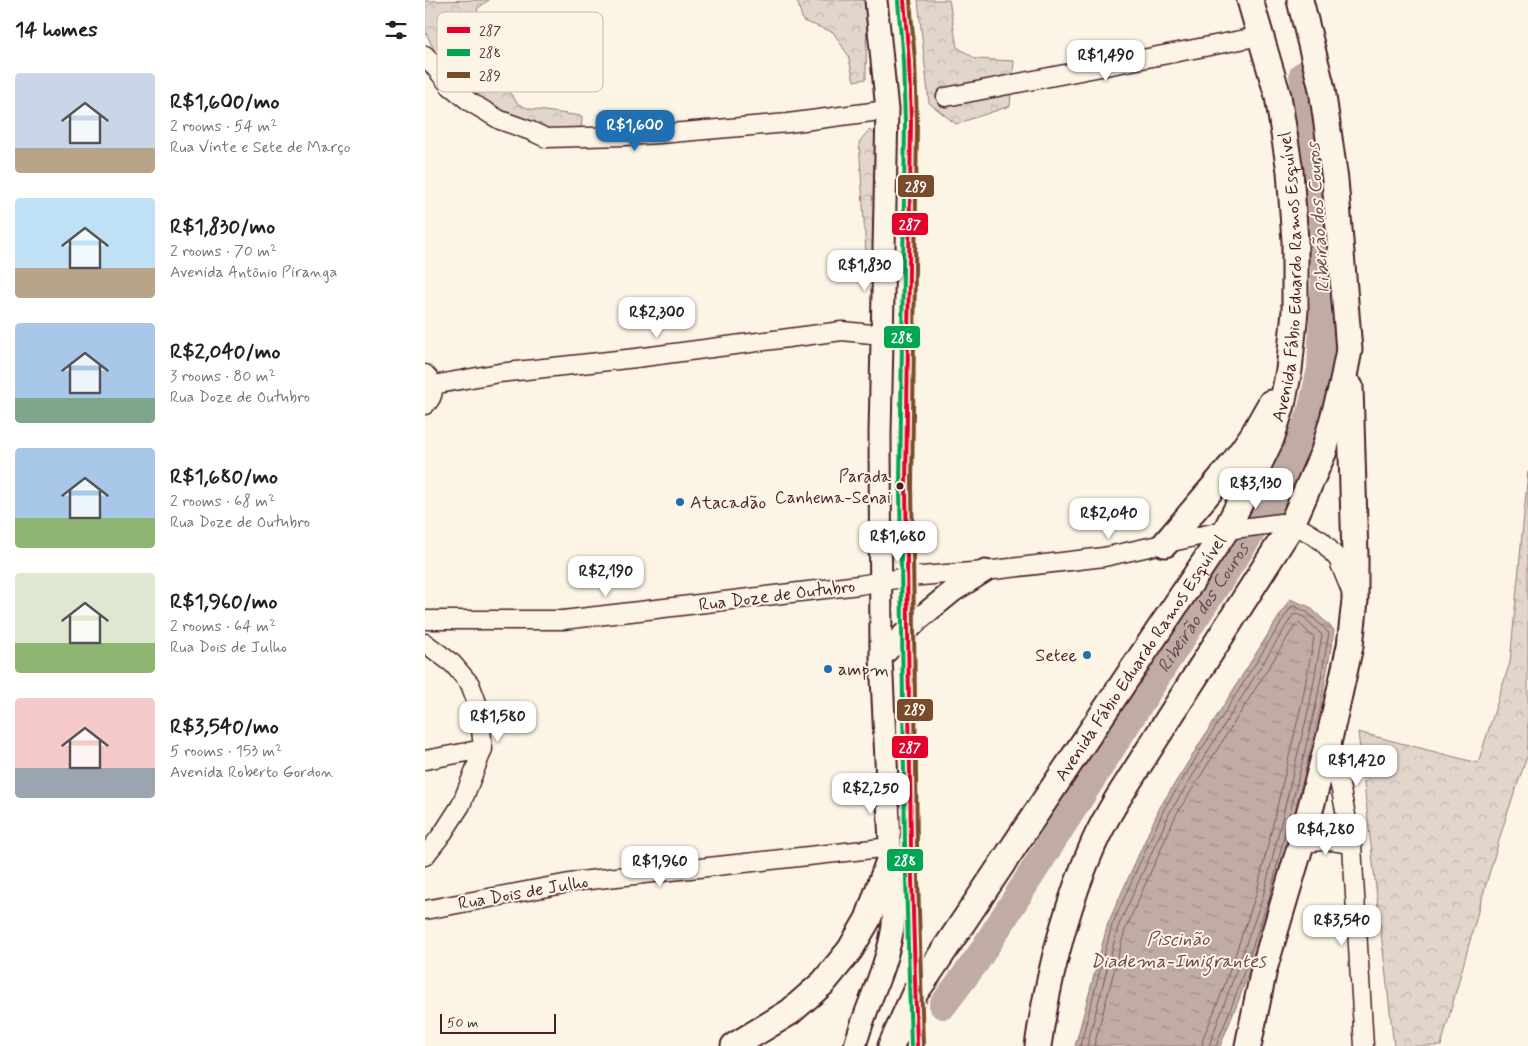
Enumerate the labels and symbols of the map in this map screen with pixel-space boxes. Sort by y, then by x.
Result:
legend [437,12,603,92]
text: 287 [479,22,502,40]
pin: R$1,490 [1060,39,1152,82]
text: 288 [479,44,501,62]
text: 289 [479,67,501,85]
pin: R$1,600 [589,110,681,152]
street label: Avenida Fábio Eduardo Ramos Esquível [1266,130,1308,425]
water label: Ribeirão dos Couros [1301,140,1336,294]
line badge: 289 [897,174,935,198]
text: 289 [905,178,927,196]
line badge: 287 [891,212,929,236]
text: 287 [899,216,921,234]
pin: R$1,830 [819,250,911,292]
pin: R$2,300 [611,296,703,339]
line badge: 288 [883,325,921,349]
text: 288 [891,329,913,347]
place label: Parada Canhema-Senai [775,466,892,509]
pin: R$3,130 [1210,468,1302,510]
marker: Parada Canhema-Senai [895,481,905,491]
place label: Atacadão [690,491,766,515]
marker: Atacadão [674,496,686,508]
pin: R$2,040 [1063,498,1155,540]
pin: R$1,680 [852,520,944,563]
street label: Avenida Fábio Eduardo Ramos Esquível [1050,531,1232,786]
water label: Ribeirão dos Couros [1152,537,1256,678]
pin: R$2,190 [560,556,652,598]
street label: Rua Doze de Outubro [698,574,857,617]
place label: Setee [1035,644,1077,668]
marker: Setee [1081,649,1093,661]
place label: ampm [838,658,889,682]
marker: ampm [822,663,834,675]
line badge: 289 [896,698,934,722]
pin: R$1,580 [452,700,544,743]
text: 289 [904,701,926,719]
line badge: 287 [891,735,929,759]
text: 287 [899,739,921,757]
pin: R$1,420 [1311,744,1403,787]
pin: R$2,250 [825,772,917,815]
pin: R$4,280 [1280,814,1372,856]
pin: R$1,960 [614,846,706,888]
line badge: 288 [886,848,924,872]
text: 288 [894,852,916,870]
street label: Rua Dois de Julho [456,870,590,916]
pin: R$3,540 [1296,904,1388,947]
water label: Piscinão Diadema-Imigrantes [1090,927,1267,976]
scale bar [440,1011,556,1034]

